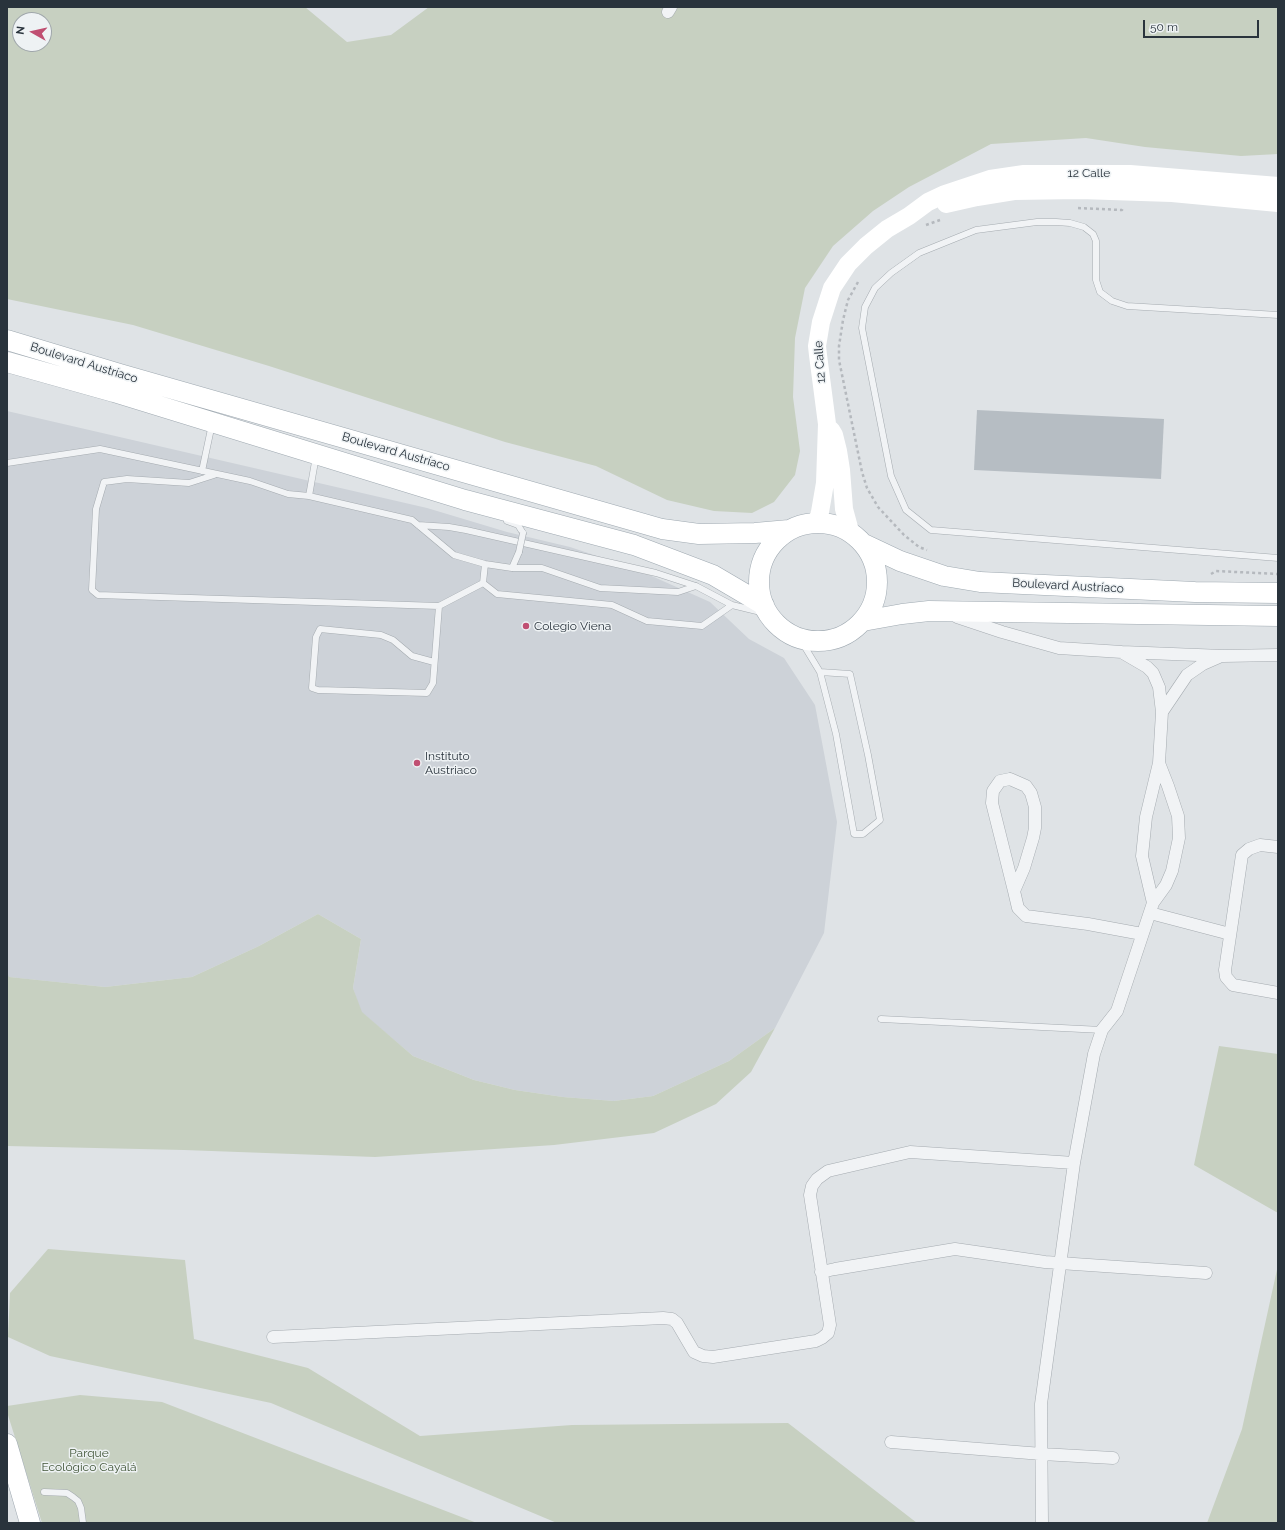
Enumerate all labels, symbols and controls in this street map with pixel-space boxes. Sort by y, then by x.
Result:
north arrow [12,12,52,52]
scale bar [1145,12,1261,38]
text: 50 m [1150,20,1178,34]
text: N [14,25,28,35]
street label: 12 Calle [1068,166,1110,180]
street label: Boulevard Austríaco [28,340,140,386]
street label: 12 Calle [811,340,829,384]
street label: Boulevard Austríaco [340,430,452,474]
street label: Boulevard Austríaco [1012,576,1124,596]
place label: Colegio Viena [534,619,611,633]
marker: Colegio Viena [521,621,531,631]
place label: Instituto Austriaco [425,749,477,777]
marker: Instituto Austriaco [412,758,422,768]
park label: Parque Ecológico Cayalá [41,1446,137,1474]

